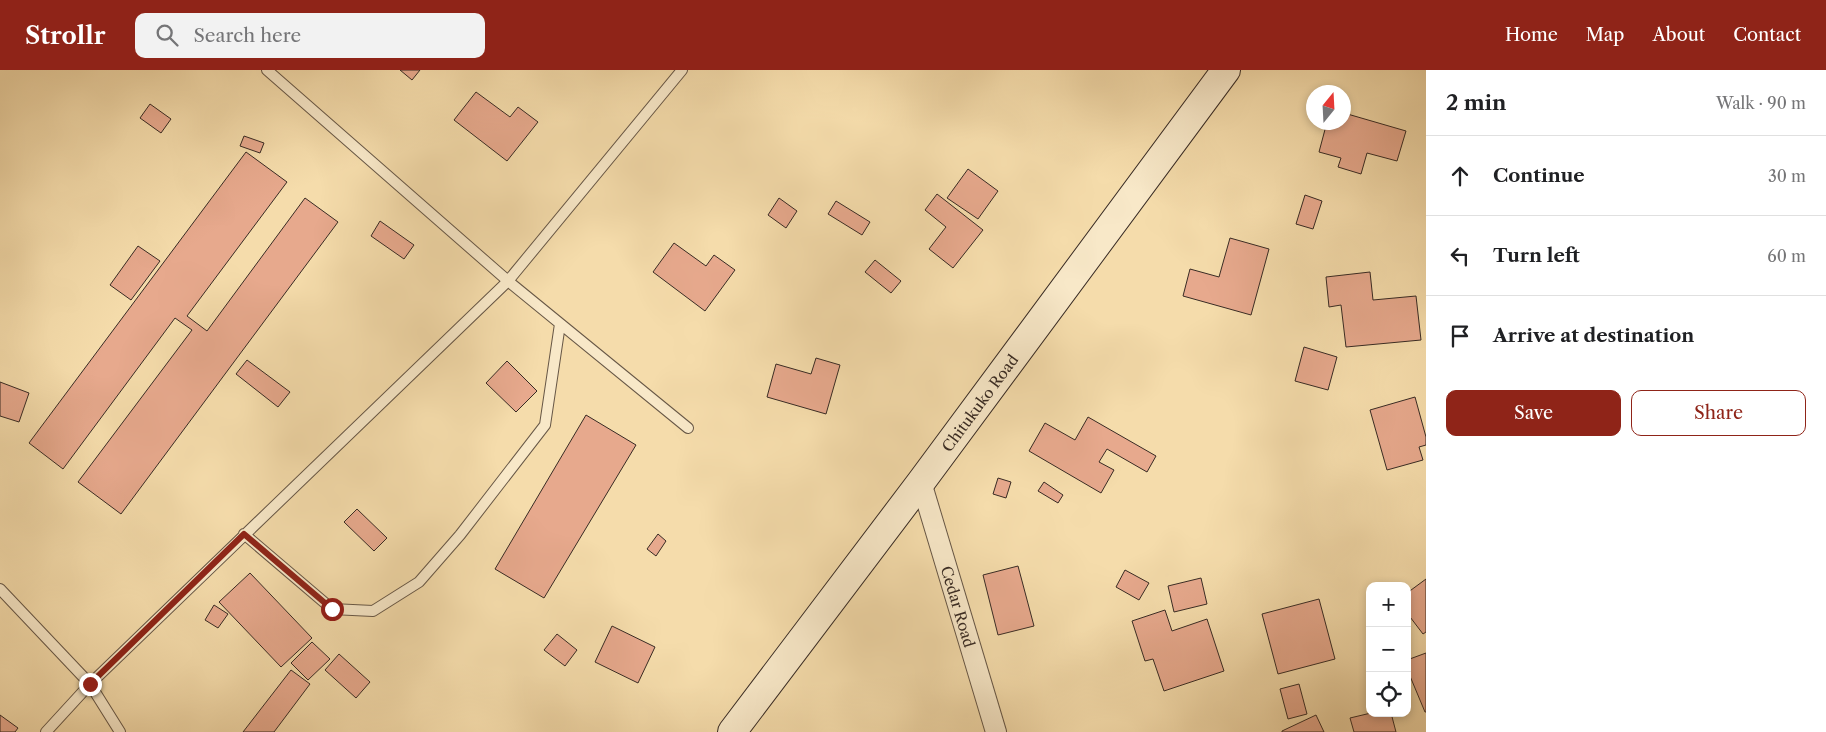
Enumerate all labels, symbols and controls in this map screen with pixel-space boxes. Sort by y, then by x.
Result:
search box [135,13,485,58]
text: Strollr [25,21,105,50]
icon: search [153,21,181,49]
text: Search here [193,24,301,47]
text: Home [1505,24,1558,46]
text: Map [1586,24,1624,46]
text: About [1652,24,1705,46]
text: Contact [1733,24,1801,46]
north arrow [1306,85,1351,130]
text: 2 min [1446,90,1506,115]
text: Walk · 90 m [1716,93,1806,113]
icon: ahead [1446,162,1474,190]
text: Continue [1493,164,1585,187]
text: 30 m [1768,166,1806,186]
icon: left [1446,242,1474,270]
text: Turn left [1493,244,1580,267]
text: 60 m [1767,246,1806,266]
icon: arrive [1446,322,1474,350]
text: Arrive at destination [1493,324,1694,347]
street label: Chitukuko Road [937,350,1022,455]
button: Save [1446,390,1621,436]
button: Share [1631,390,1806,436]
street label: Cedar Road [937,563,980,650]
map controls [1366,582,1411,717]
button: + [1366,582,1411,627]
route start [321,598,344,621]
button: − [1366,627,1411,672]
button: locate [1366,672,1411,717]
route end [79,673,102,696]

